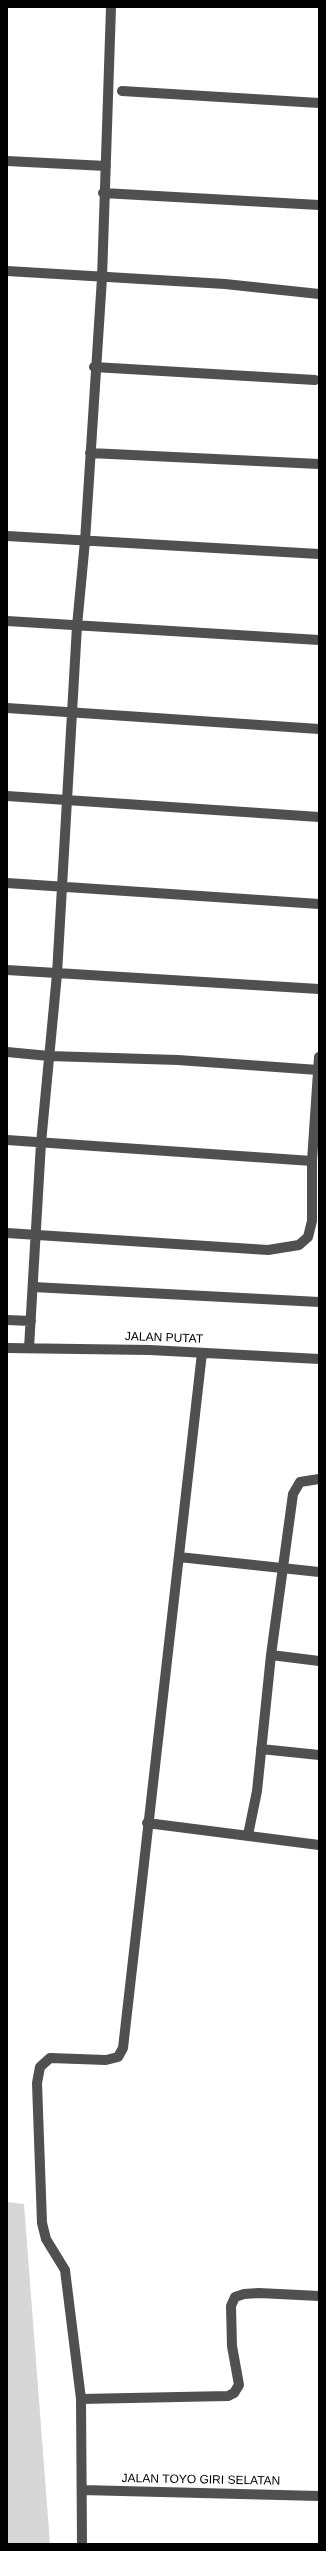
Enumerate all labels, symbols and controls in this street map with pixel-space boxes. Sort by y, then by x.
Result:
street label: JALAN PUTAT [125,1329,203,1347]
street label: JALAN TOYO GIRI SELATAN [122,2471,280,2489]

